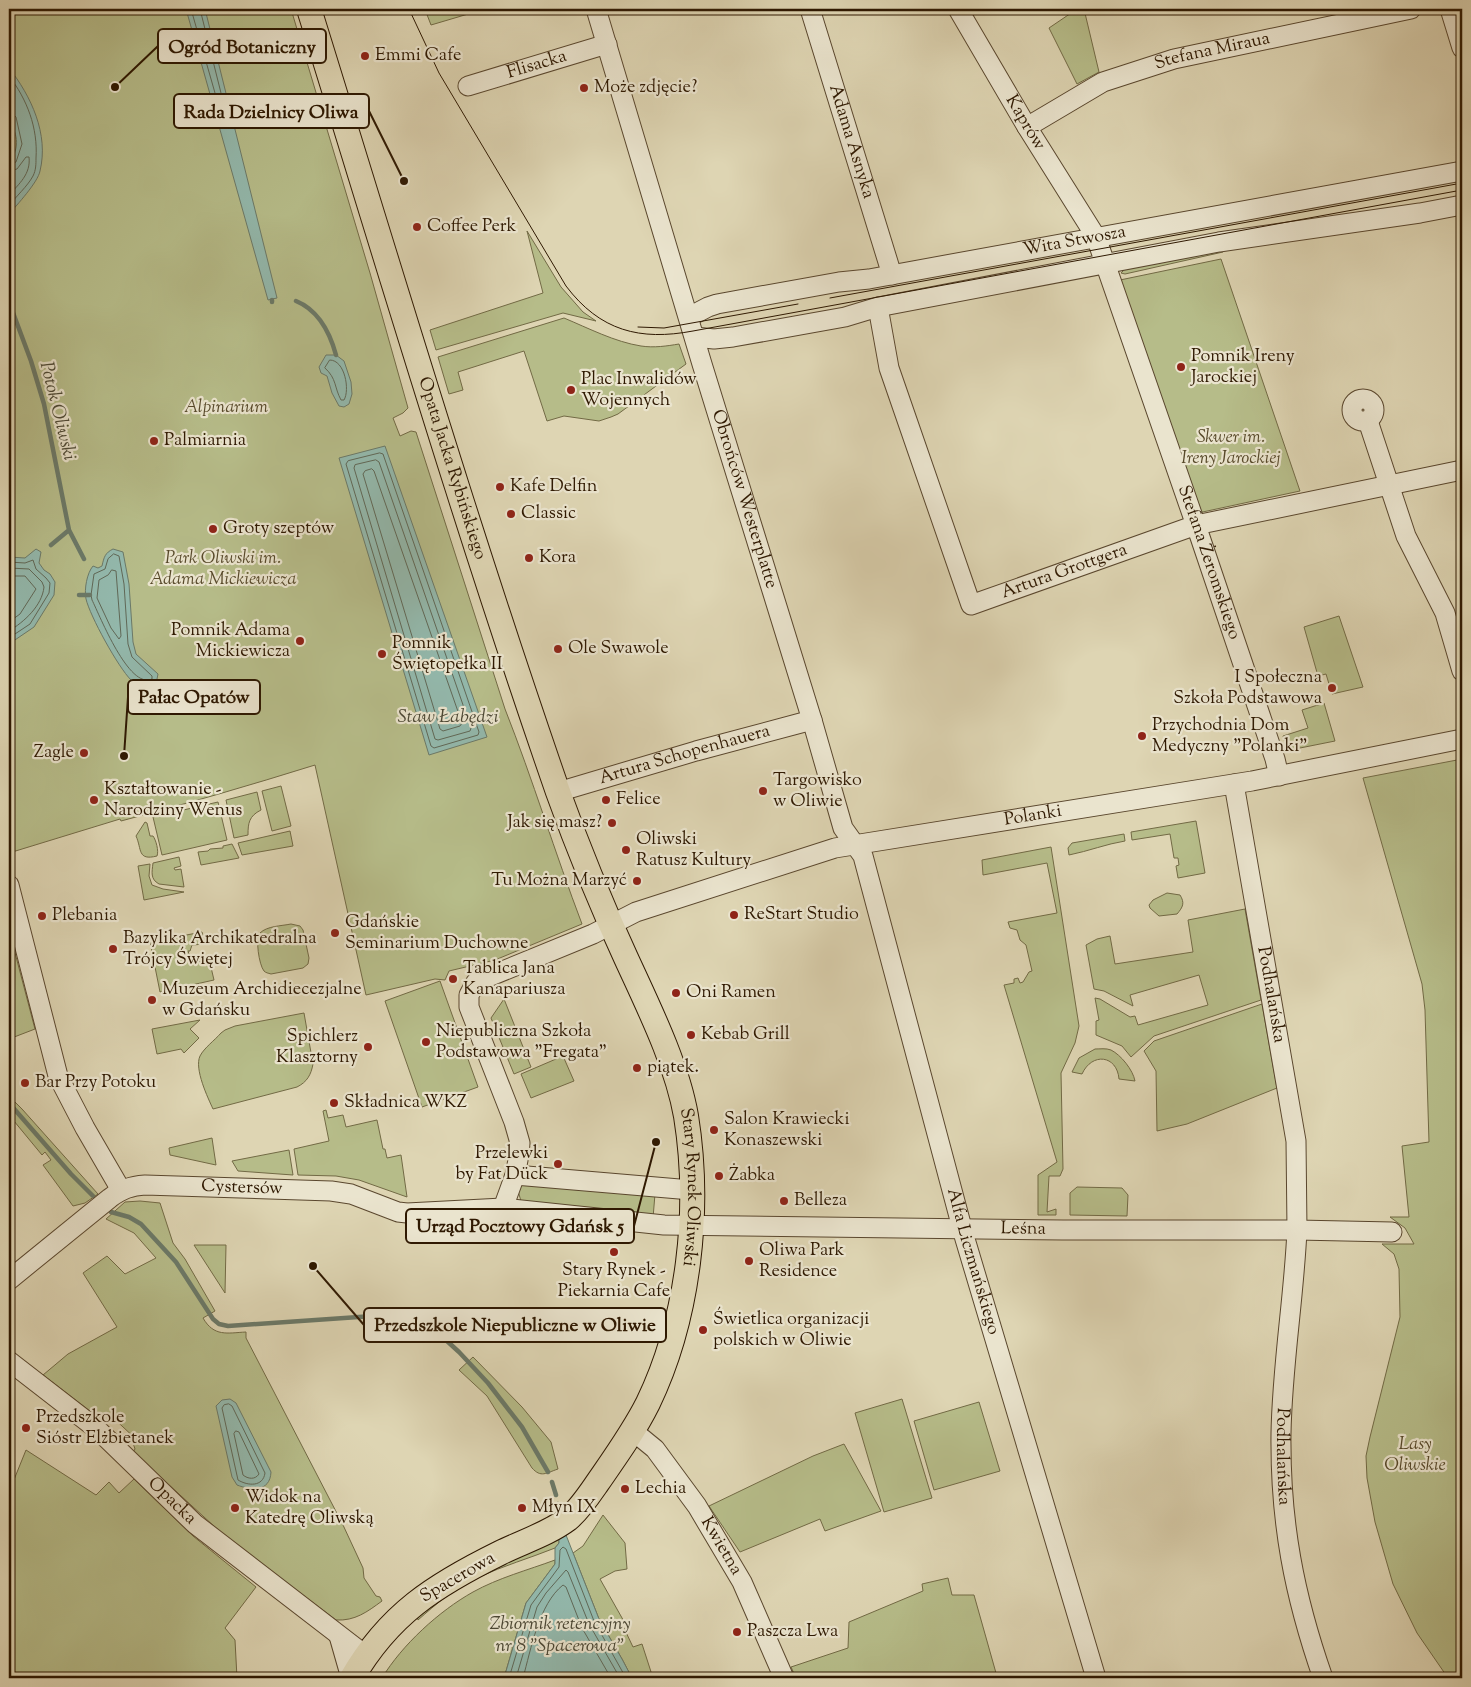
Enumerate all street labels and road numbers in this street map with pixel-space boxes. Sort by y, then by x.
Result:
street label: Stefana Miraua [1151,26,1272,77]
street label: Flisacka [504,44,570,87]
street label: Adama Asnyka [821,82,881,202]
street label: Kaprów [998,90,1052,156]
street label: Wita Stwosza [1021,219,1128,264]
street label: Opata Jacka Rybińskiego [410,374,493,563]
street label: Obrońców Westerplatte [704,407,784,592]
street label: Stefana Żeromskiego [1170,482,1247,643]
street label: Artura Grottgera [998,537,1131,606]
street label: Artura Schopenhauera [596,719,773,792]
street label: Polanki [1002,799,1064,834]
street label: Podhalańska [1249,945,1292,1045]
street label: Stary Rynek Oliwski [672,1106,705,1268]
street label: Cystersów [201,1174,284,1202]
street label: Alfa Liczmańskiego [939,1185,1006,1338]
street label: Leśna [1000,1216,1046,1243]
street label: Podhalańska [1268,1407,1297,1506]
street label: Opacka [141,1471,202,1531]
street label: Kwietna [693,1512,748,1580]
street label: Spacerowa [416,1546,500,1610]

